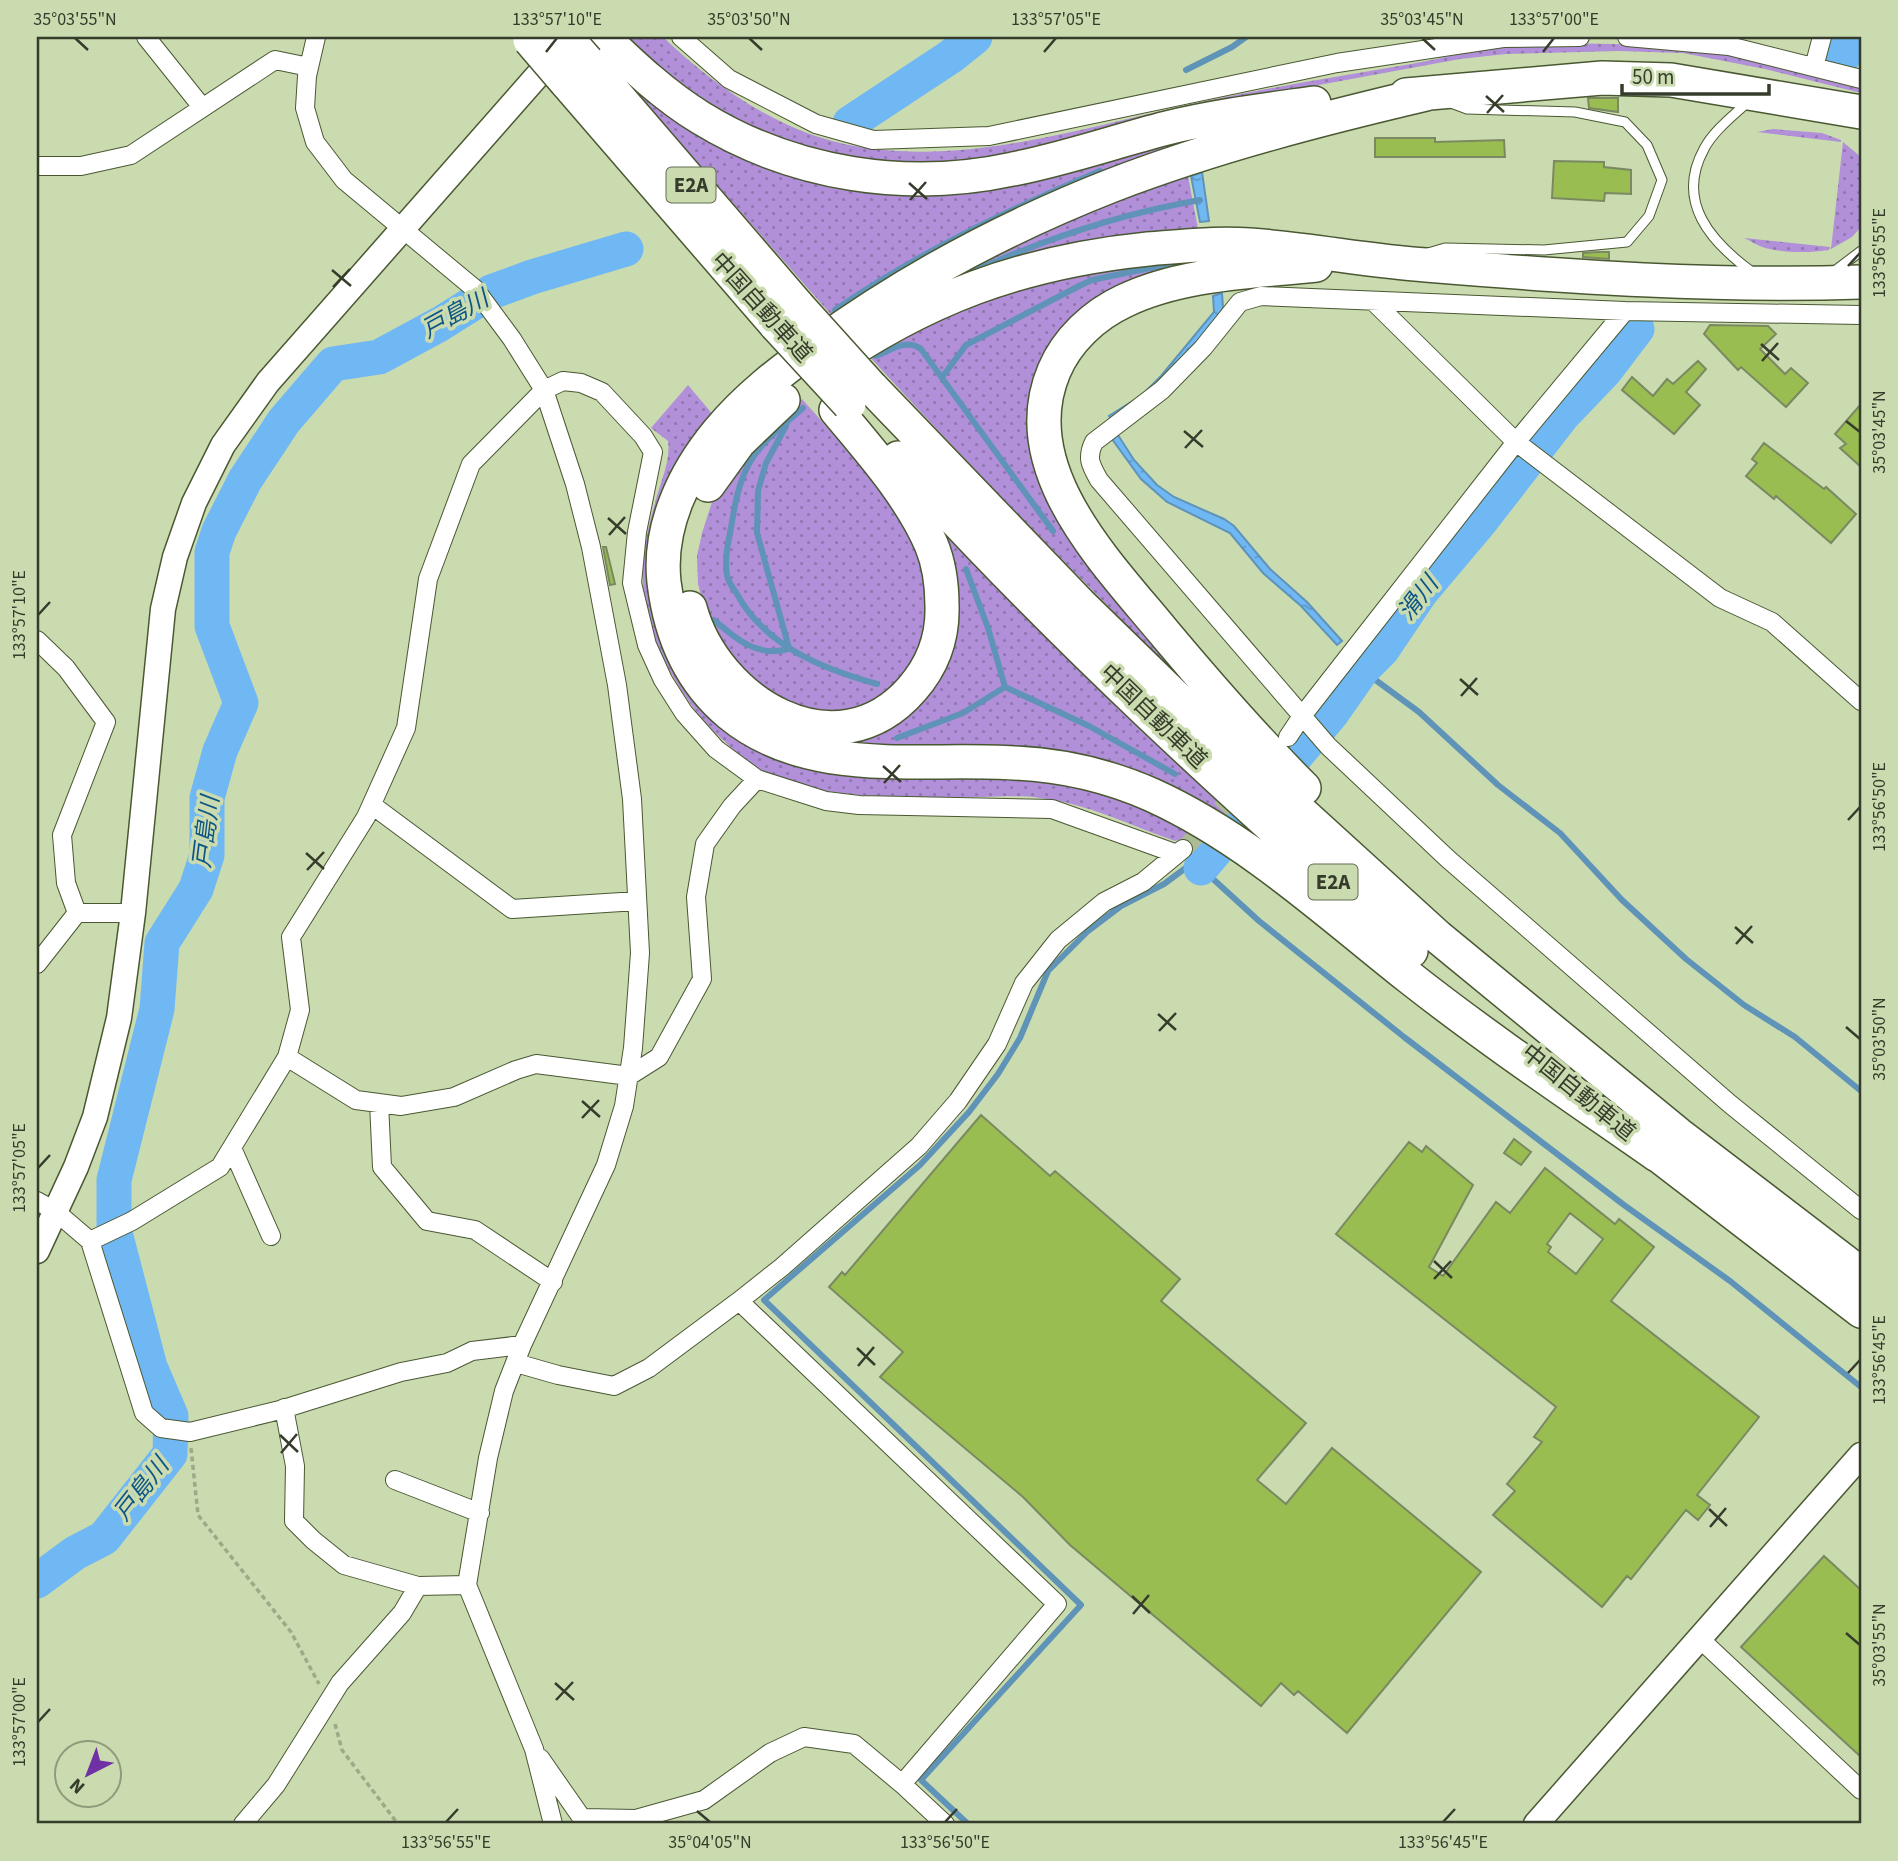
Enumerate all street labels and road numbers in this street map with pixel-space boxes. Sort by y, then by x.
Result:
road number: E2A [666,168,716,202]
street label: 中国自動車道 [703,245,820,370]
street label: 中国自動車道 [1093,657,1215,776]
road number: E2A [1308,864,1358,900]
street label: 中国自動車道 [1515,1036,1643,1149]

